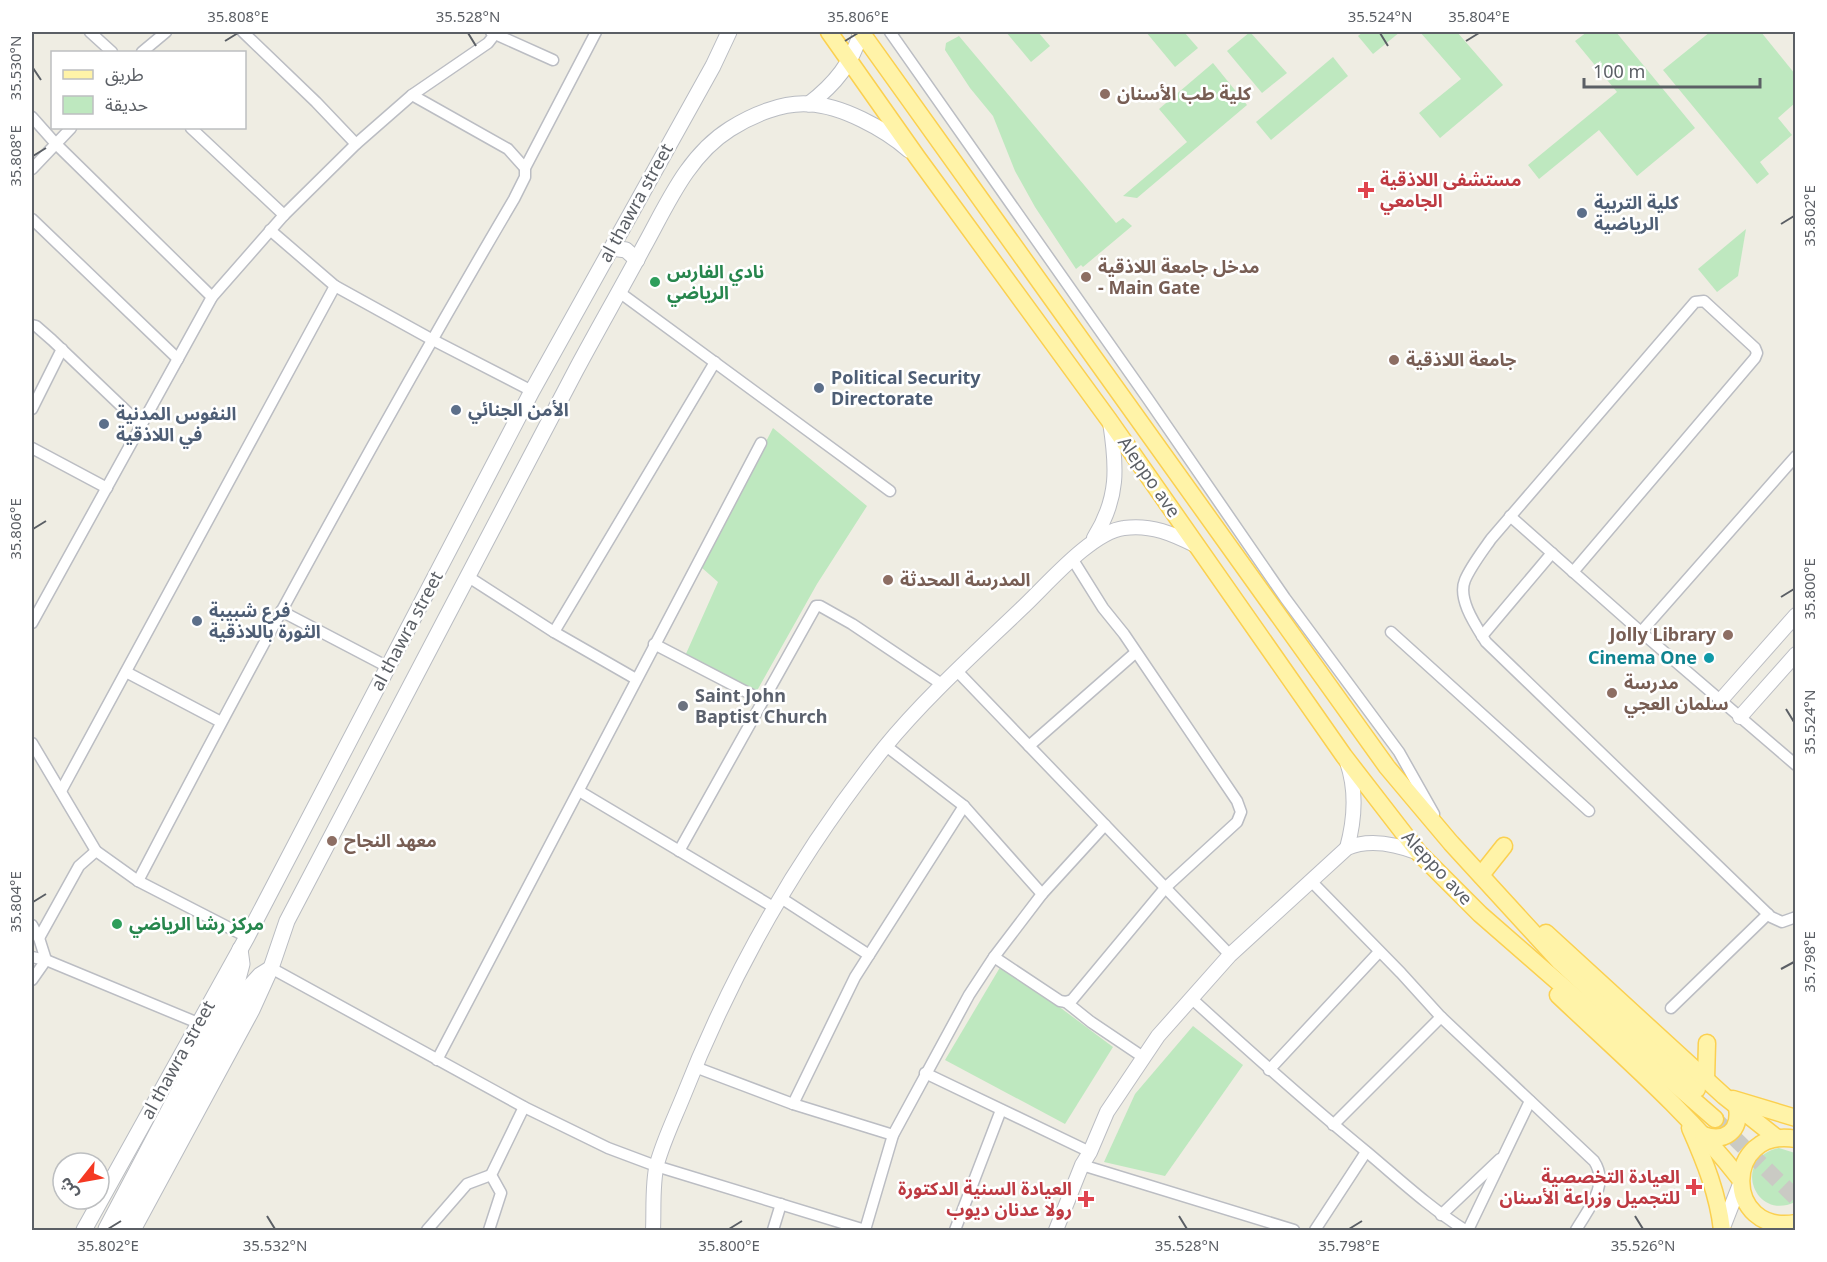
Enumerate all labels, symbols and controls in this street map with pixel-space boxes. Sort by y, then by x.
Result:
text: 35.808°E [207,6,269,26]
text: 35.528°N [436,6,500,26]
text: 35.806°E [827,6,889,26]
text: 35.524°N [1348,6,1412,26]
text: 35.804°E [1448,6,1510,26]
text: 35.530°N [5,36,25,100]
legend [51,51,246,129]
scale bar [1584,51,1760,89]
text: 100 m [1593,59,1645,83]
text: طريق [105,62,144,86]
place label: كلية طب الأسنان [1117,81,1252,105]
marker: كلية طب الأسنان [1098,87,1112,101]
text: حديقة [105,92,148,116]
text: 35.808°E [5,125,25,187]
street label: al thawra street [593,138,678,266]
place label: مستشفى اللاذقية الجامعي [1380,167,1521,215]
marker: مستشفى اللاذقية الجامعي [1357,181,1375,199]
text: 35.802°E [1799,185,1819,247]
place label: كلية التربية الرياضية [1594,190,1679,235]
marker: كلية التربية الرياضية [1575,206,1589,220]
place label: مدخل جامعة اللاذقية - Main Gate [1098,254,1259,299]
place label: نادي الفارس الرياضي [667,259,764,307]
marker: مدخل جامعة اللاذقية - Main Gate [1079,270,1093,284]
marker: نادي الفارس الرياضي [648,275,662,289]
place label: جامعة اللاذقية [1406,347,1516,371]
marker: جامعة اللاذقية [1387,353,1401,367]
place label: Political Security Directorate [831,365,981,410]
marker: Political Security Directorate [812,381,826,395]
place label: الأمن الجنائي [468,397,569,424]
place label: النفوس المدنية في اللاذقية [116,401,236,449]
marker: الأمن الجنائي [449,403,463,417]
marker: النفوس المدنية في اللاذقية [97,417,111,431]
street label: Aleppo ave [1113,431,1186,522]
text: 35.806°E [5,498,25,560]
text: 35.800°E [1799,558,1819,620]
street label: al thawra street [365,566,448,695]
place label: المدرسة المحدثة [900,567,1030,591]
marker: المدرسة المحدثة [881,573,895,587]
place label: فرع شبيبة الثورة باللاذقية [209,598,321,643]
marker: فرع شبيبة الثورة باللاذقية [190,614,204,628]
place label: Jolly Library [1607,622,1717,646]
marker: Jolly Library [1721,628,1735,642]
place label: Cinema One [1588,645,1697,669]
marker: Cinema One [1702,651,1716,665]
place label: مدرسة سلمان العجي [1624,670,1729,718]
place label: Saint John Baptist Church [695,683,827,728]
marker: مدرسة سلمان العجي [1605,686,1619,700]
text: 35.524°N [1799,690,1819,754]
marker: Saint John Baptist Church [676,699,690,713]
street label: Aleppo ave [1397,825,1478,910]
place label: معهد النجاح [344,828,437,854]
marker: معهد النجاح [325,834,339,848]
text: 35.804°E [5,871,25,933]
place label: مركز رشا الرياضي [129,911,264,938]
marker: مركز رشا الرياضي [110,917,124,931]
text: 35.798°E [1799,931,1819,993]
street label: al thawra street [135,995,220,1123]
north arrow [51,1151,111,1211]
place label: العيادة التخصصية للتجميل وزراعة الأسنان [1500,1164,1680,1209]
text: ش [53,1174,83,1204]
place label: العيادة السنية الدكتورة رولا عدنان ديوب [898,1176,1072,1221]
marker: العيادة التخصصية للتجميل وزراعة الأسنان [1685,1178,1703,1196]
marker: العيادة السنية الدكتورة رولا عدنان ديوب [1077,1190,1095,1208]
text: 35.802°E [77,1235,139,1255]
text: 35.532°N [243,1235,307,1255]
text: 35.800°E [698,1235,760,1255]
text: 35.528°N [1155,1235,1219,1255]
text: 35.798°E [1318,1235,1380,1255]
text: 35.526°N [1611,1235,1675,1255]

